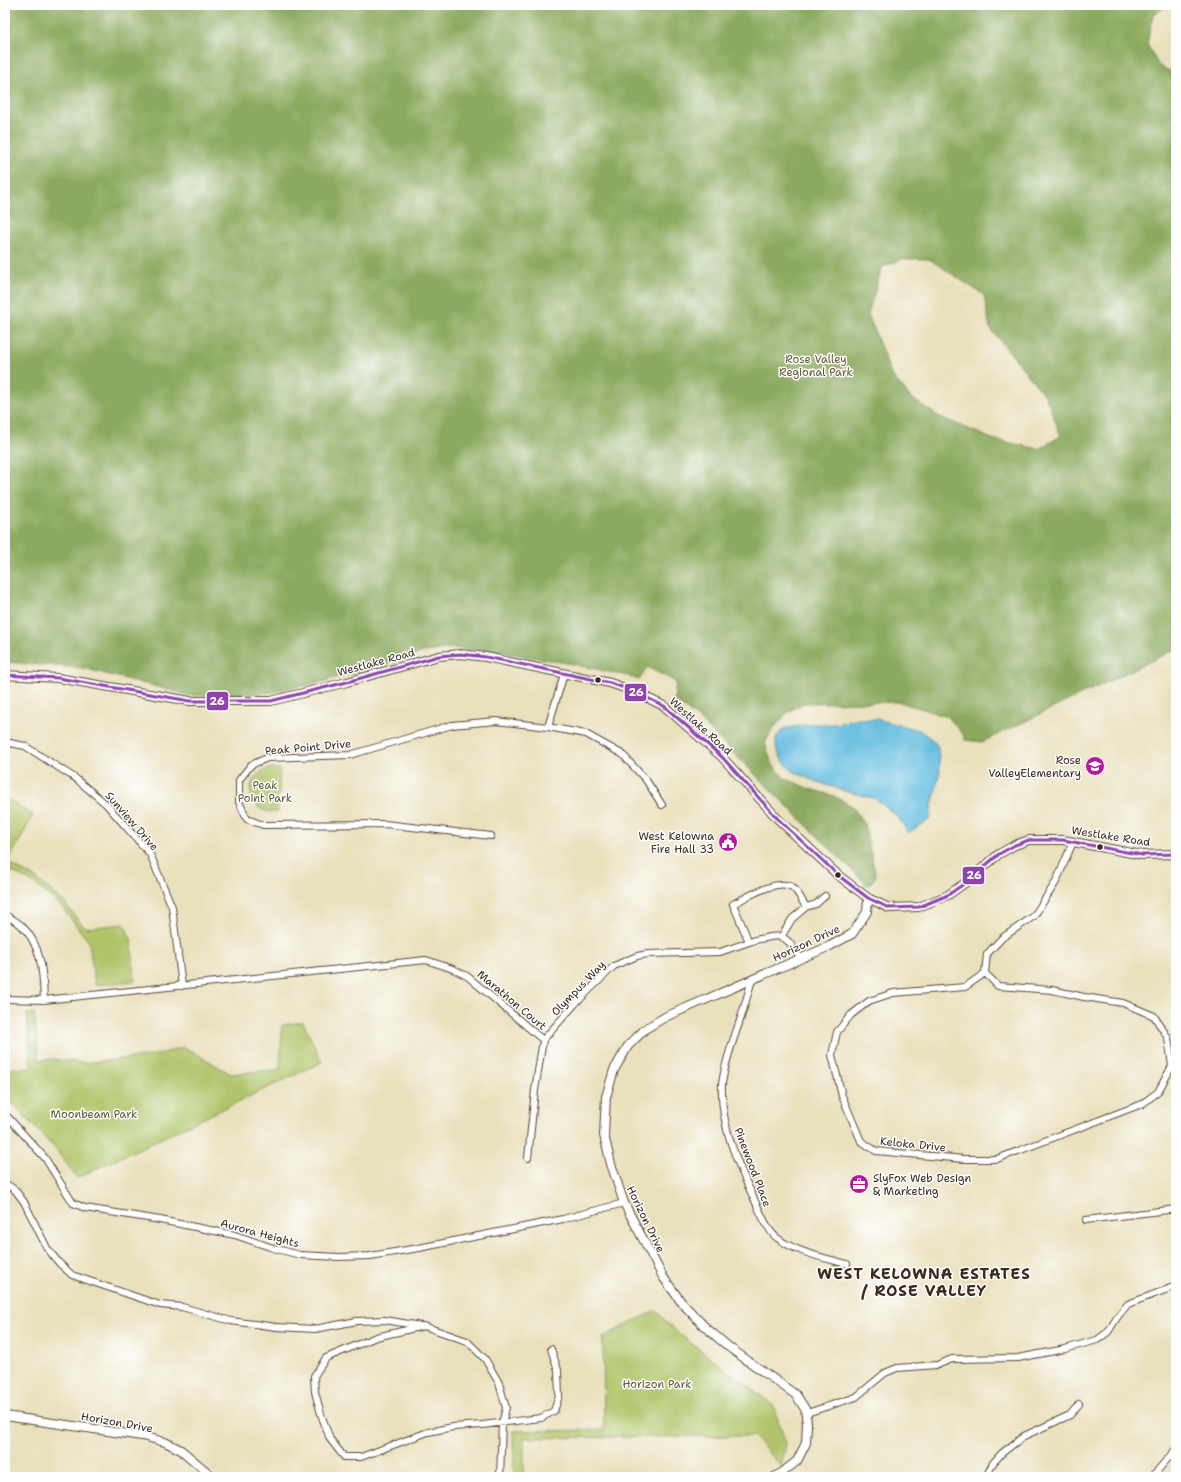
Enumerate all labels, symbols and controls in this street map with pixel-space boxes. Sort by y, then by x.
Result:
park label: Rose Valley Regional Park [779,352,853,380]
street label: Westlake Road [336,645,417,680]
unlabelled marker [593,675,603,685]
line badge: 26 [624,683,647,702]
text: 26 [628,685,644,700]
line badge: 26 [206,691,229,711]
text: 26 [209,694,225,709]
street label: Westlake Road [666,694,735,759]
street label: Peak Point Drive [264,736,352,759]
place label: Rose ValleyElementary [988,753,1081,781]
school or university icon: Rose ValleyElementary [1084,755,1106,777]
park label: Peak Point Park [238,778,292,806]
street label: Sunview Drive [102,789,162,854]
street label: Westlake Road [1070,823,1151,850]
place label: West Kelowna Fire Hall 33 [638,829,714,857]
public building icon: West Kelowna Fire Hall 33 [717,831,739,853]
unlabelled marker [1095,842,1105,852]
line badge: 26 [962,866,985,885]
text: 26 [966,868,982,883]
unlabelled marker [833,870,843,880]
street label: Horizon Drive [770,921,842,966]
street label: Olympus Way [548,957,609,1019]
street label: Marathon Court [474,967,550,1034]
park label: Moonbeam Park [51,1107,137,1122]
street label: Pinewood Place [731,1125,775,1209]
street label: Keloka Drive [879,1134,947,1155]
place label: SlyFox Web Design & Marketing [873,1171,972,1199]
office icon: SlyFox Web Design & Marketing [848,1173,870,1195]
street label: Horizon Drive [623,1183,668,1255]
street label: Aurora Heights [219,1216,301,1251]
district label: WEST KELOWNA ESTATES / ROSE VALLEY [817,1264,1031,1301]
park label: Horizon Park [622,1377,692,1392]
street label: Horizon Drive [80,1409,154,1436]

